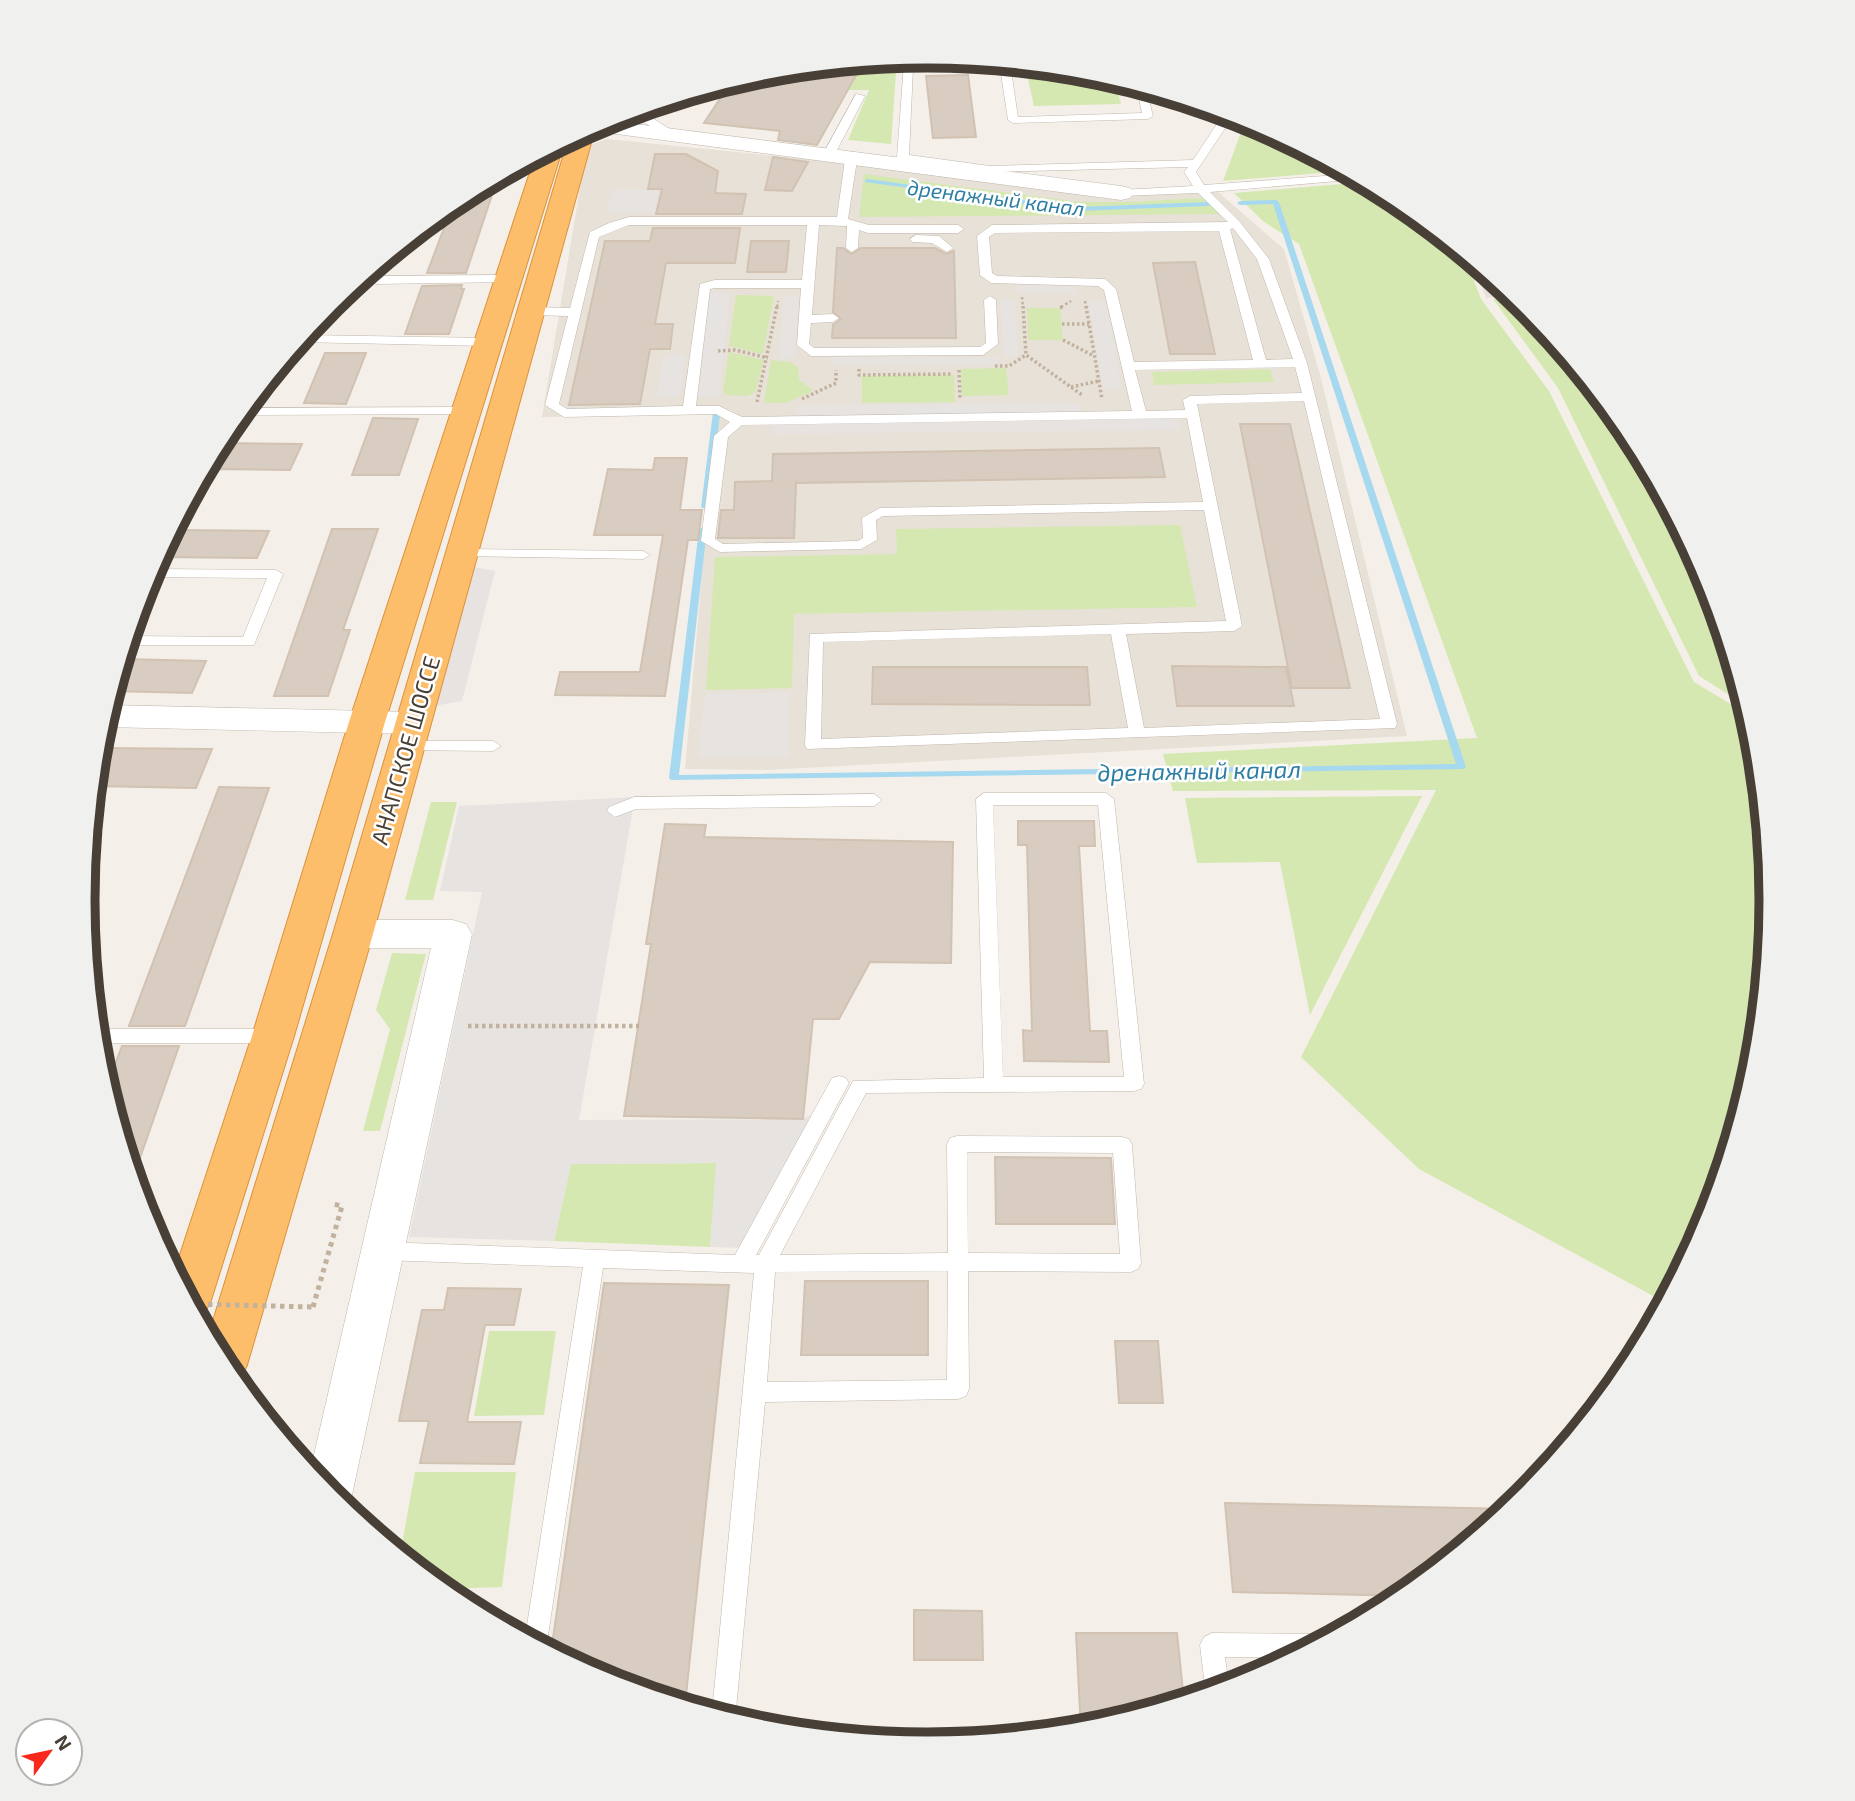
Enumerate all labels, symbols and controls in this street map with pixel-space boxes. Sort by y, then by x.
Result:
water label: дренажный канал [906,174,1086,220]
street label: АНАПСКОЕ ШОССЕ [365,652,445,848]
water label: дренажный канал [1097,754,1301,786]
north arrow [14,1717,84,1787]
text: N [50,1730,77,1754]

